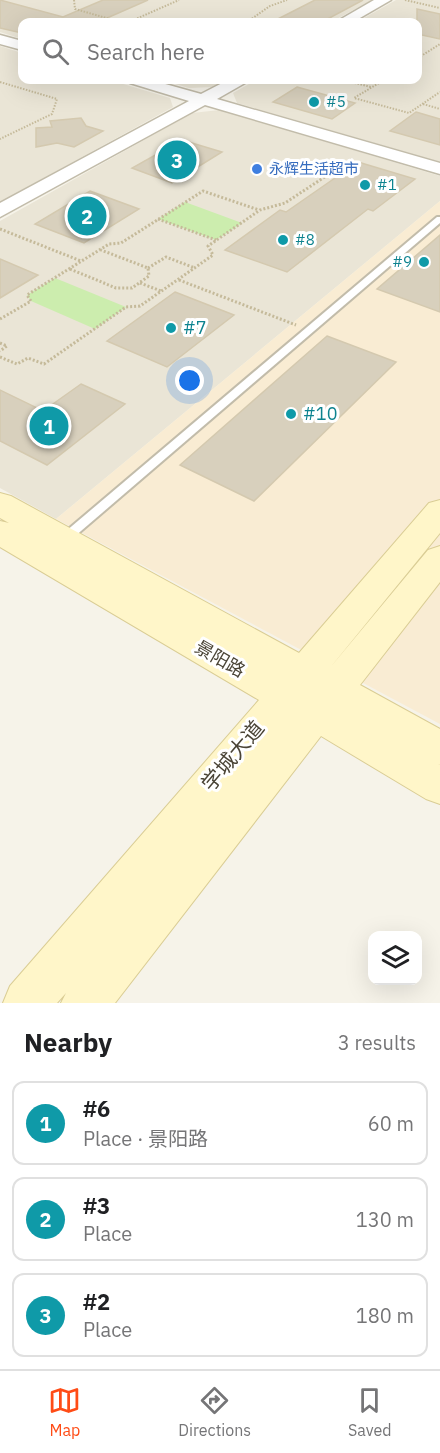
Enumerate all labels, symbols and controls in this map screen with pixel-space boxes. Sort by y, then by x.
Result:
search box [18,18,422,84]
icon: search [39,35,72,68]
text: Search here [87,37,205,66]
place label: #5 [326,92,346,111]
marker: #5 [307,95,321,109]
pin: 3 [158,138,196,182]
place label: 永辉生活超市 [269,159,359,178]
marker: 永辉生活超市 [250,162,264,176]
place label: #1 [377,175,397,194]
marker: #1 [358,178,372,192]
pin: 2 [68,194,106,238]
place label: #8 [295,230,315,249]
marker: #8 [276,233,290,247]
place label: #9 [392,252,412,271]
marker: #9 [417,255,431,269]
place label: #7 [183,316,207,339]
marker: #7 [164,321,178,335]
your location [175,366,204,395]
place label: #10 [303,402,337,425]
pin: 1 [29,404,68,448]
marker: #10 [284,407,298,421]
street label: 景阳路 [191,635,249,682]
street label: 学城大道 [195,714,270,797]
map controls [368,931,422,985]
button: layers [368,931,422,985]
text: Nearby [24,1025,112,1059]
text: 3 results [338,1029,416,1056]
text: #6 [83,1094,110,1123]
text: 1 [40,1110,52,1137]
text: 60 m [368,1110,414,1137]
text: Place · 景阳路 [83,1125,208,1152]
text: #3 [83,1191,110,1220]
text: 2 [40,1206,52,1233]
text: 130 m [356,1206,414,1233]
text: Place [83,1220,132,1247]
text: #2 [83,1287,110,1316]
text: 3 [40,1302,52,1329]
text: 180 m [356,1302,414,1329]
text: Place [83,1316,132,1343]
tab: Map [48,1384,81,1440]
tab: Directions [178,1384,251,1440]
tab: Saved [348,1384,392,1440]

